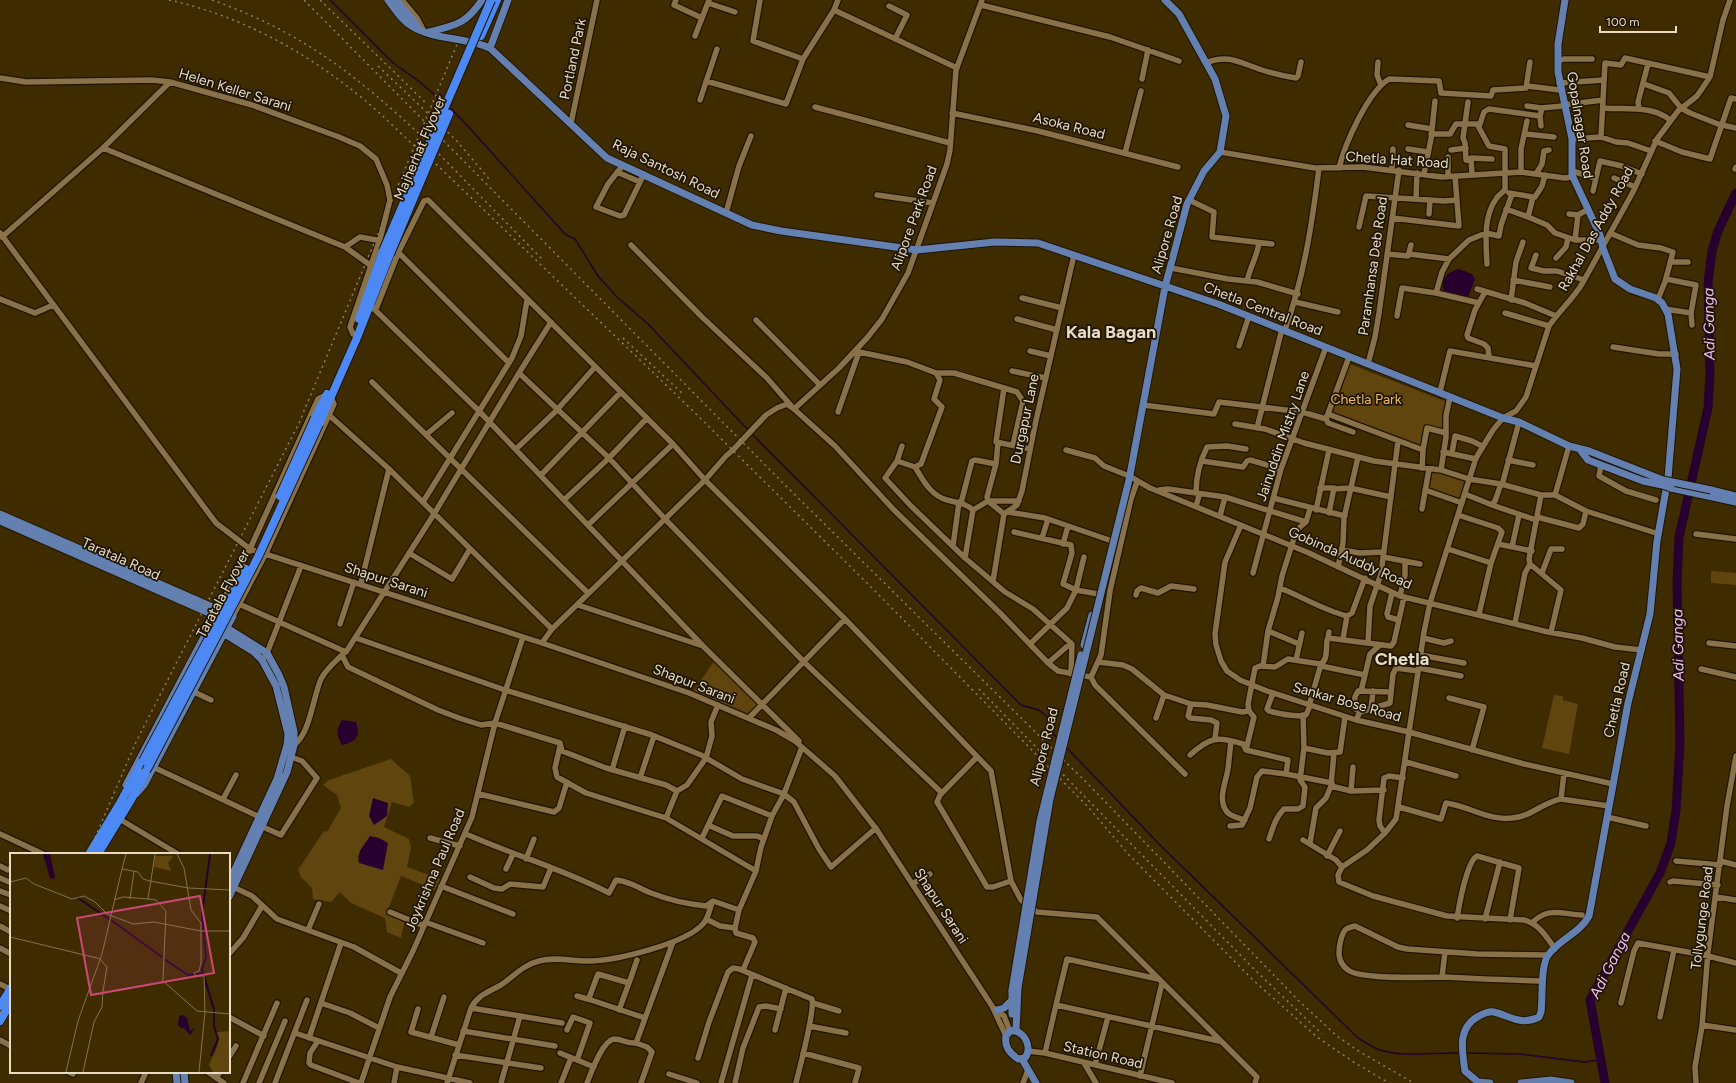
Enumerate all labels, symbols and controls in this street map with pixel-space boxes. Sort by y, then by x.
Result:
scale bar [1600,8,1676,34]
text: 100 m [1606,15,1640,29]
street label: Portland Park [556,17,590,101]
street label: Helen Keller Sarani [177,65,293,115]
street label: Gopalnagar Road [1563,70,1597,180]
street label: Majherhat Flyover [390,93,450,203]
street label: Asoka Road [1031,109,1107,143]
street label: Raja Santosh Road [610,136,722,202]
street label: Chetla Hat Road [1345,148,1449,172]
street label: Alipore Park Road [887,163,941,273]
street label: Rakhal Das Addy Road [1555,164,1637,294]
street label: Alipore Road [1148,194,1186,276]
street label: Paramhansa Deb Road [1355,196,1391,336]
street label: Chetla Central Road [1201,278,1325,340]
water label: Adi Ganga [1699,288,1719,361]
district label: Kala Bagan [1066,321,1156,343]
street label: Jainuddin Mistry Lane [1253,368,1313,503]
street label: Durgapur Lane [1007,372,1043,466]
park label: Chetla Park [1330,391,1402,408]
street label: Gobinda Auddy Road [1286,523,1414,593]
street label: Taratala Road [79,534,163,584]
street label: Taratala Flyover [193,547,253,641]
street label: Shapur Sarani [342,559,430,601]
water label: Adi Ganga [1668,609,1688,682]
district label: Chetla [1375,648,1429,670]
street label: Shapur Sarani [651,661,737,707]
street label: Chetla Road [1600,661,1634,739]
street label: Sankar Bose Road [1291,678,1403,726]
street label: Alipore Road [1026,706,1062,788]
street label: Joykrishna Paul Road [401,806,469,934]
inset map [10,853,230,1073]
street label: Shapur Sarani [910,865,972,947]
street label: Tollygunge Road [1687,865,1717,971]
water label: Adi Ganga [1585,929,1635,1002]
street label: Station Road [1062,1038,1144,1072]

